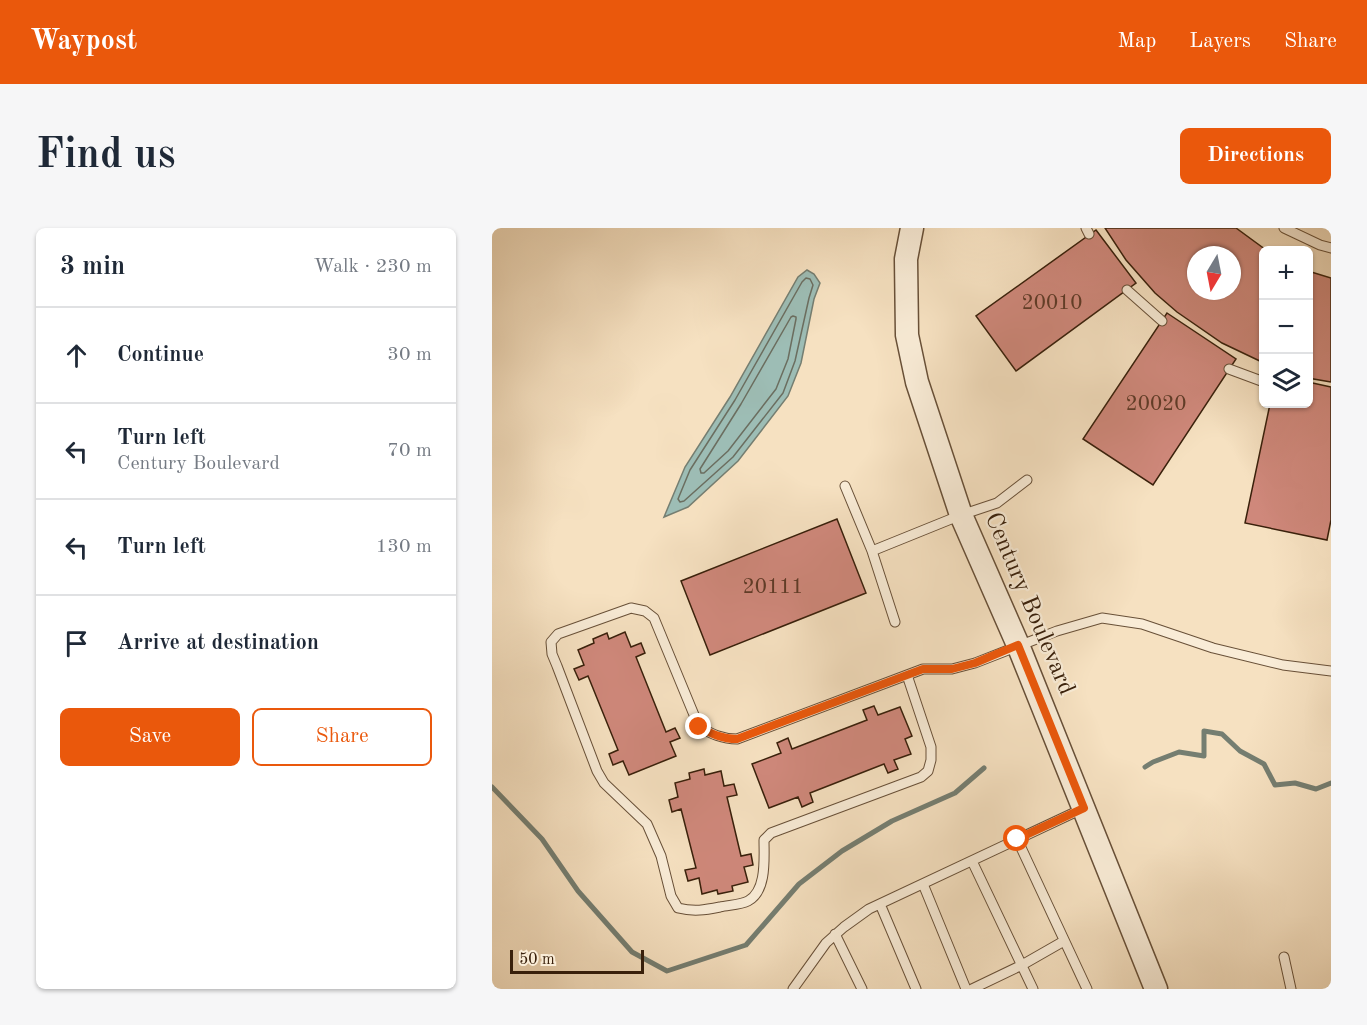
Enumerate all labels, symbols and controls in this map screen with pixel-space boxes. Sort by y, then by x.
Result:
text: Waypost [30,28,137,56]
text: Map [1117,31,1156,52]
text: Layers [1189,31,1251,52]
text: Share [1284,31,1337,52]
button: Directions [1180,128,1331,184]
text: Find us [36,135,175,177]
north arrow [1187,246,1241,300]
map controls [1259,246,1313,408]
button: + [1259,246,1313,300]
text: 3 min [60,254,125,280]
text: Walk · 230 m [313,257,432,277]
house number: 20010 [1022,293,1082,314]
button: − [1259,300,1313,354]
icon: ahead [60,339,93,372]
text: Continue [117,344,204,366]
text: 30 m [387,345,432,365]
button: layers [1259,354,1313,408]
house number: 20020 [1126,394,1186,415]
text: Turn left [117,427,206,449]
icon: left [60,435,93,468]
text: 70 m [387,441,432,461]
text: Century Boulevard [117,454,280,474]
street label: Century Boulevard [980,509,1078,699]
icon: left [60,531,93,564]
text: Turn left [117,536,206,558]
text: 130 m [376,537,432,557]
house number: 20111 [743,577,803,598]
icon: arrive [60,627,93,660]
text: Arrive at destination [117,632,319,654]
button: Save [60,708,240,766]
button: Share [252,708,432,766]
route end [685,713,711,739]
route start [1003,825,1029,851]
scale bar [510,947,644,974]
text: 50 m [519,952,555,968]

